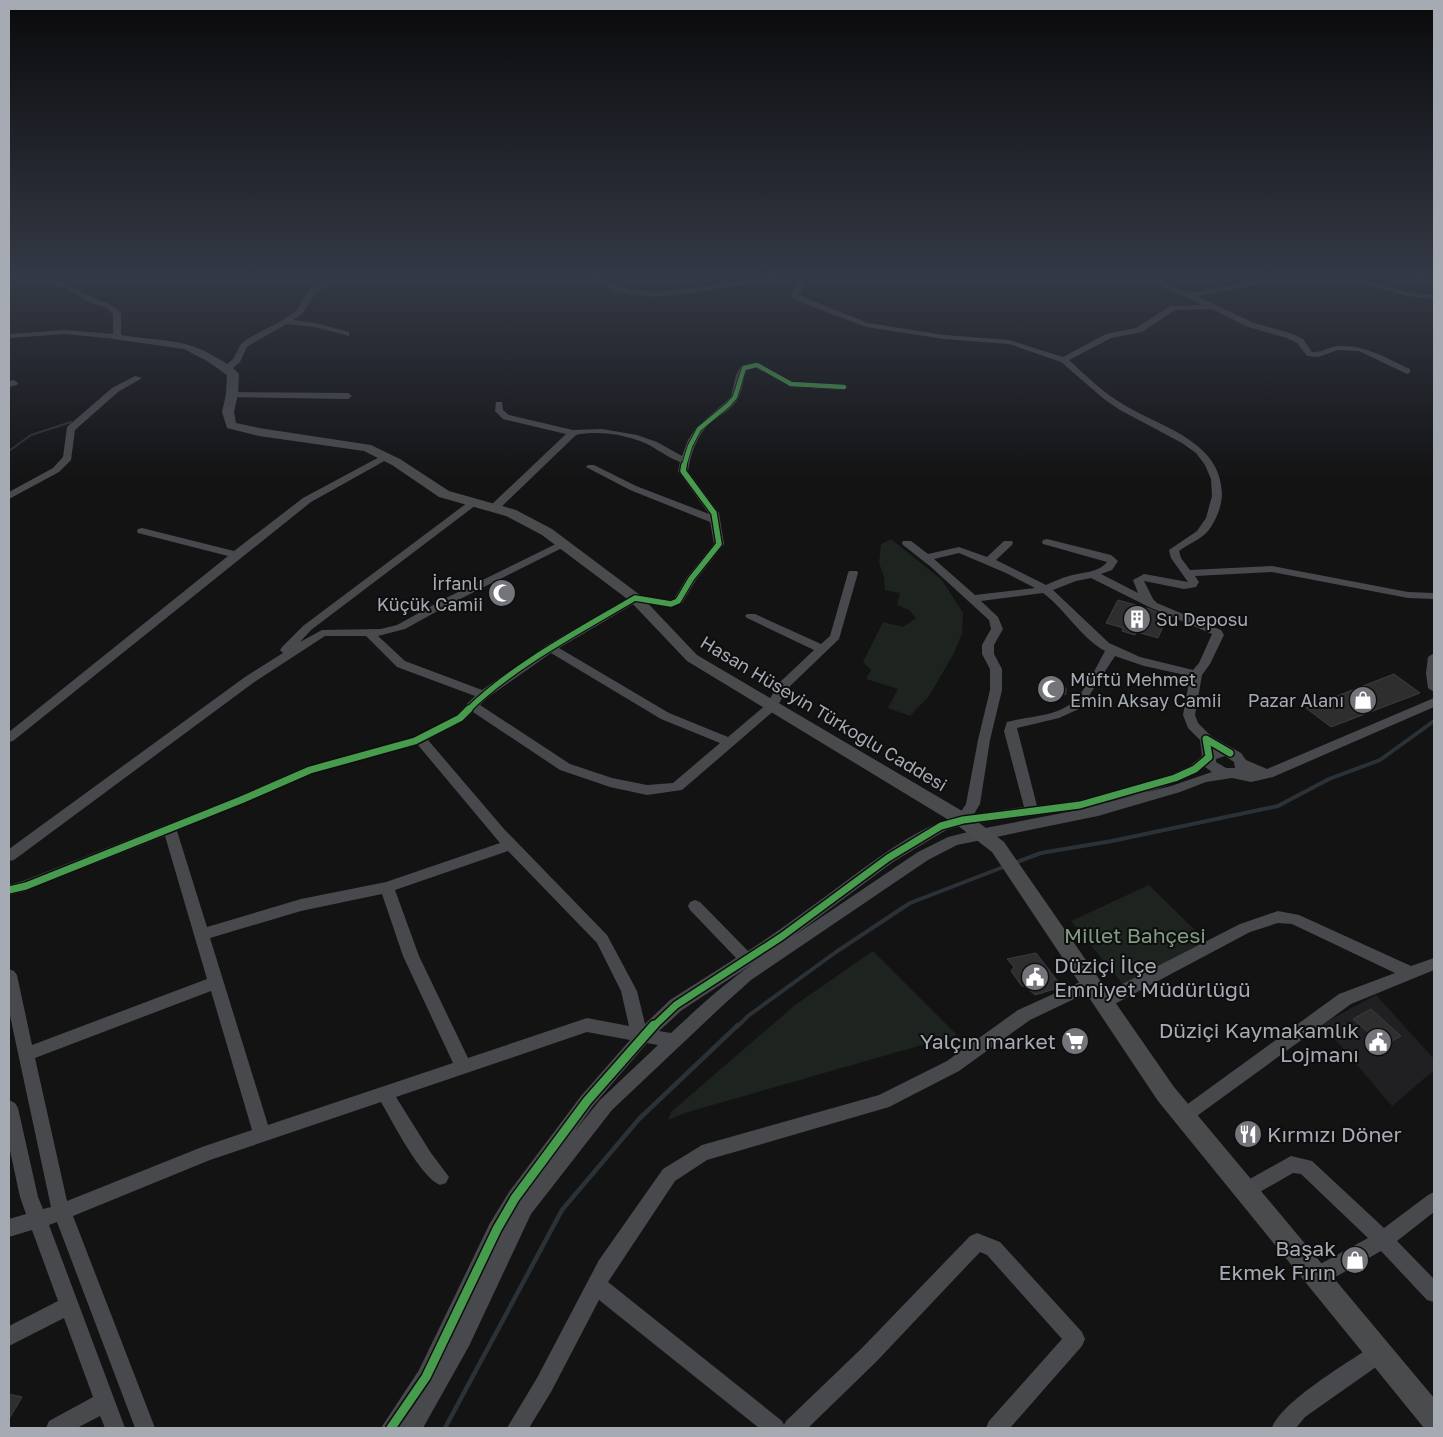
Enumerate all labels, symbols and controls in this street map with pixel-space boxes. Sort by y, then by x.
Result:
place label: İrfanlı Küçük Camii [377,572,483,615]
mosque icon: İrfanlı Küçük Camii [487,578,517,608]
building icon: Su Deposu [1122,604,1152,634]
place label: Su Deposu [1156,608,1248,630]
street label: Hasan Hüseyin Türkoğlu Caddesi [697,630,951,796]
place label: Müftü Mehmet Emin Aksay Camii [1070,668,1221,711]
mosque icon: Müftü Mehmet Emin Aksay Camii [1036,674,1066,704]
shop icon: Pazar Alanı [1348,685,1378,715]
place label: Pazar Alanı [1248,689,1344,711]
park label: Millet Bahçesi [1064,922,1206,948]
place label: Düziçi İlçe Emniyet Müdürlüğü [1054,952,1251,1002]
public building icon: Düziçi İlçe Emniyet Müdürlüğü [1020,962,1050,992]
place label: Düziçi Kaymakamlık Lojmanı [1159,1017,1359,1067]
supermarket icon: Yalçın market [1060,1026,1090,1056]
public building icon: Düziçi Kaymakamlık Lojmanı [1363,1027,1393,1057]
place label: Yalçın market [920,1028,1056,1054]
restaurant icon: Kırmızı Döner [1233,1119,1263,1149]
place label: Kırmızı Döner [1267,1121,1402,1147]
place label: Başak Ekmek Fırın [1219,1235,1336,1285]
shop icon: Başak Ekmek Fırın [1340,1245,1370,1275]

